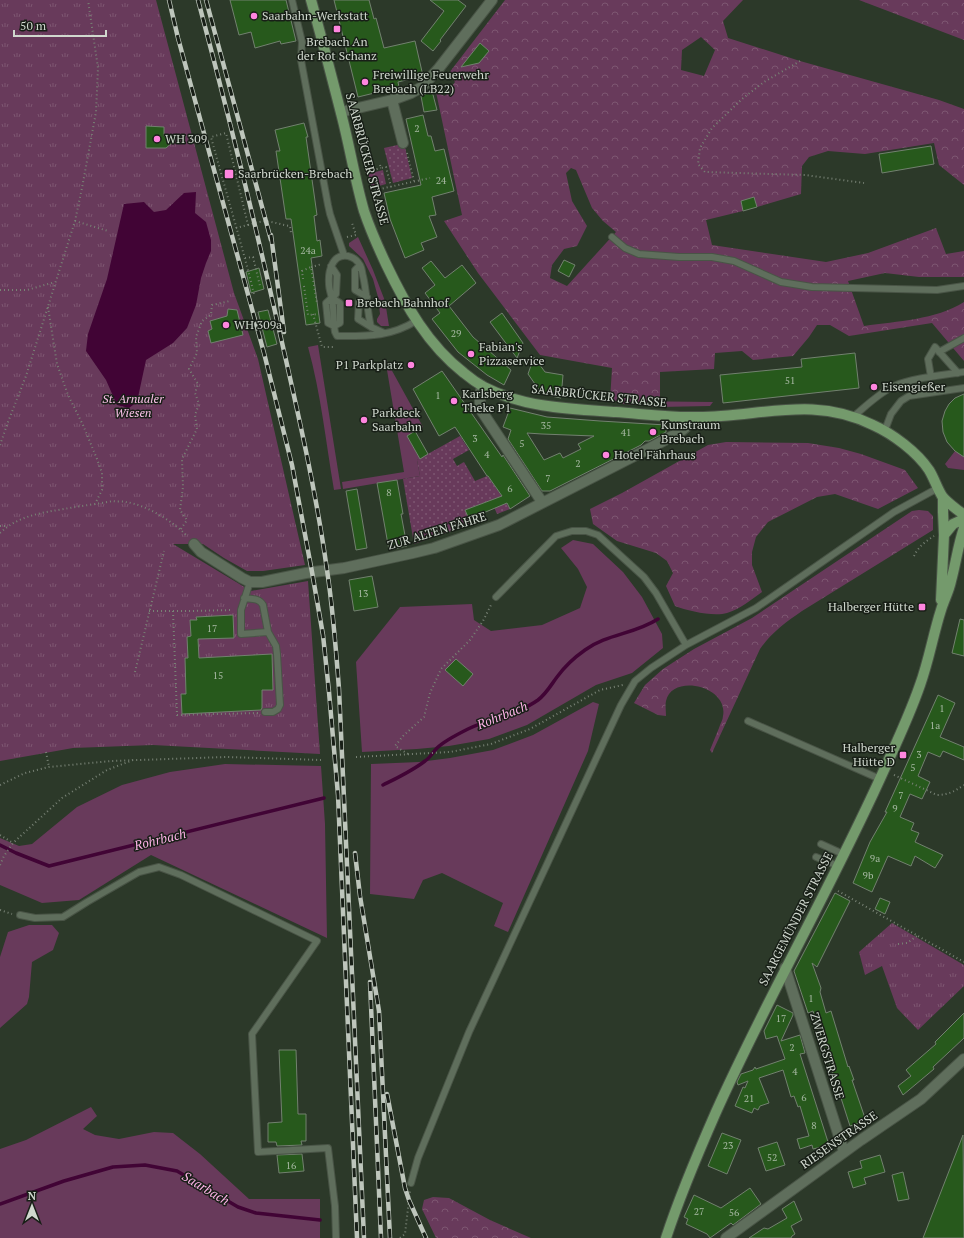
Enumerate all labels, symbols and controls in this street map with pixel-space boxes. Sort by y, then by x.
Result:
place label: Saarbahn-Werkstatt [262,8,369,23]
marker: Saarbahn-Werkstatt [249,11,259,21]
scale bar [14,12,106,38]
text: 50 m [20,18,47,33]
marker: Brebach An der Rot Schanz [332,24,342,34]
place label: Brebach An der Rot Schanz [297,34,377,63]
place label: Freiwillige Feuerwehr Brebach (LB22) [373,67,489,96]
marker: Freiwillige Feuerwehr Brebach (LB22) [360,77,370,87]
street label: SAARBRÜCKER STRASSE [343,91,392,227]
house number: 2 [414,122,420,135]
place label: WH 309 [165,131,207,146]
marker: WH 309 [152,134,162,144]
place label: Saarbrücken-Brebach [238,166,352,181]
marker: Saarbrücken-Brebach [223,168,235,180]
house number: 24 [436,174,447,187]
house number: 24a [300,244,316,257]
place label: Brebach Bahnhof [357,295,449,310]
marker: Brebach Bahnhof [344,298,354,308]
place label: WH 309a [234,317,282,332]
marker: WH 309a [221,320,231,330]
house number: 29 [451,327,461,340]
place label: Fabian's Pizzaservice [479,339,544,368]
marker: Fabian's Pizzaservice [466,349,476,359]
place label: P1 Parkplatz [336,357,403,372]
marker: P1 Parkplatz [406,360,416,370]
house number: 51 [785,374,795,387]
place label: Eisengießer [882,379,946,394]
street label: SAARBRÜCKER STRASSE [531,381,668,410]
marker: Eisengießer [869,382,879,392]
place label: Karlsberg Theke P1 [462,386,513,415]
house number: 1 [435,389,441,402]
park label: St. Arnualer Wiesen [102,391,165,420]
marker: Karlsberg Theke P1 [449,396,459,406]
place label: Parkdeck Saarbahn [372,405,422,434]
marker: Parkdeck Saarbahn [359,415,369,425]
place label: Kunstraum Brebach [661,417,721,446]
house number: 35 [541,419,551,432]
house number: 41 [621,426,631,439]
marker: Kunstraum Brebach [648,427,658,437]
house number: 3 [472,432,478,445]
house number: 5 [519,437,525,450]
place label: Hotel Fährhaus [614,447,696,462]
house number: 4 [484,448,490,461]
marker: Hotel Fährhaus [601,450,611,460]
house number: 2 [575,457,581,470]
house number: 7 [545,472,551,485]
house number: 6 [507,482,513,495]
house number: 8 [386,486,392,499]
street label: ZUR ALTEN FÄHRE [386,508,488,553]
house number: 13 [358,587,368,600]
place label: Halberger Hütte [828,599,914,614]
marker: Halberger Hütte [917,602,927,612]
house number: 17 [207,622,217,635]
house number: 15 [213,669,223,682]
water label: Rohrbach [473,697,530,734]
house number: 1 [939,702,945,715]
house number: 1a [930,719,940,732]
place label: Halberger Hütte D [842,740,895,769]
house number: 3 [916,748,922,761]
marker: Halberger Hütte D [898,750,908,760]
house number: 5 [910,761,916,774]
house number: 7 [898,789,904,802]
house number: 9 [892,802,898,815]
water label: Rohrbach [131,824,188,854]
street label: SAARGEMÜNDER STRASSE [755,849,836,988]
house number: 9a [870,852,880,865]
house number: 9b [863,869,874,882]
house number: 1 [808,992,814,1005]
street label: ZWERGSTRASSE [807,1010,848,1101]
house number: 17 [776,1012,786,1025]
house number: 2 [789,1041,795,1054]
house number: 4 [792,1065,798,1078]
house number: 6 [801,1091,807,1104]
house number: 21 [744,1092,754,1105]
street label: RIESENSTRASSE [797,1107,880,1172]
house number: 8 [811,1119,817,1132]
house number: 23 [723,1139,733,1152]
house number: 52 [767,1151,777,1164]
house number: 16 [286,1159,297,1172]
water label: Saarbach [179,1167,233,1209]
north arrow [12,1186,52,1226]
text: N [28,1189,37,1203]
house number: 27 [694,1205,704,1218]
house number: 56 [729,1206,740,1219]

